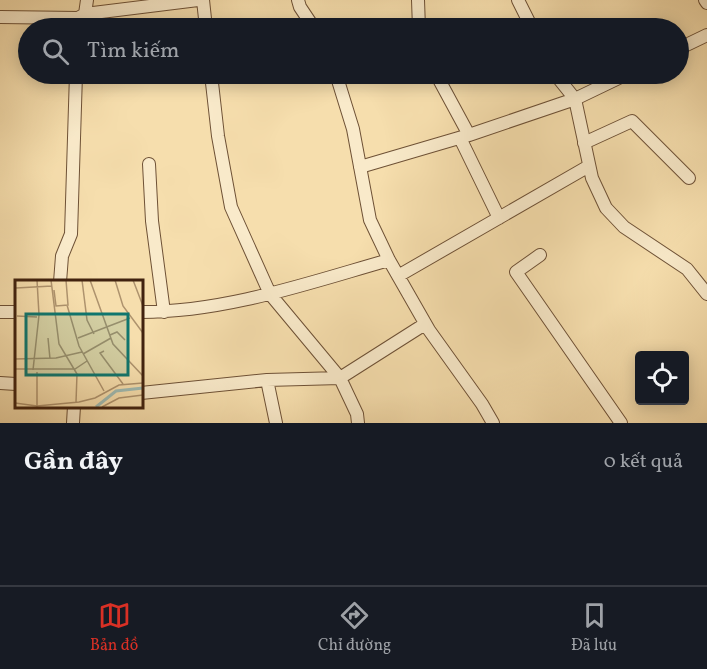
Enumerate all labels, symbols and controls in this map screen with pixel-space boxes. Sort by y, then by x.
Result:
search box [18,18,689,84]
icon: search [39,35,72,68]
text: Tìm kiếm [87,36,180,67]
inset map [15,280,142,408]
map controls [635,351,689,405]
button: locate [635,351,689,405]
text: Gần đây [24,444,123,480]
text: 0 kết quả [604,448,683,476]
tab: Bản đồ [90,599,138,657]
tab: Chỉ đường [318,599,391,657]
tab: Đã lưu [571,599,617,657]

